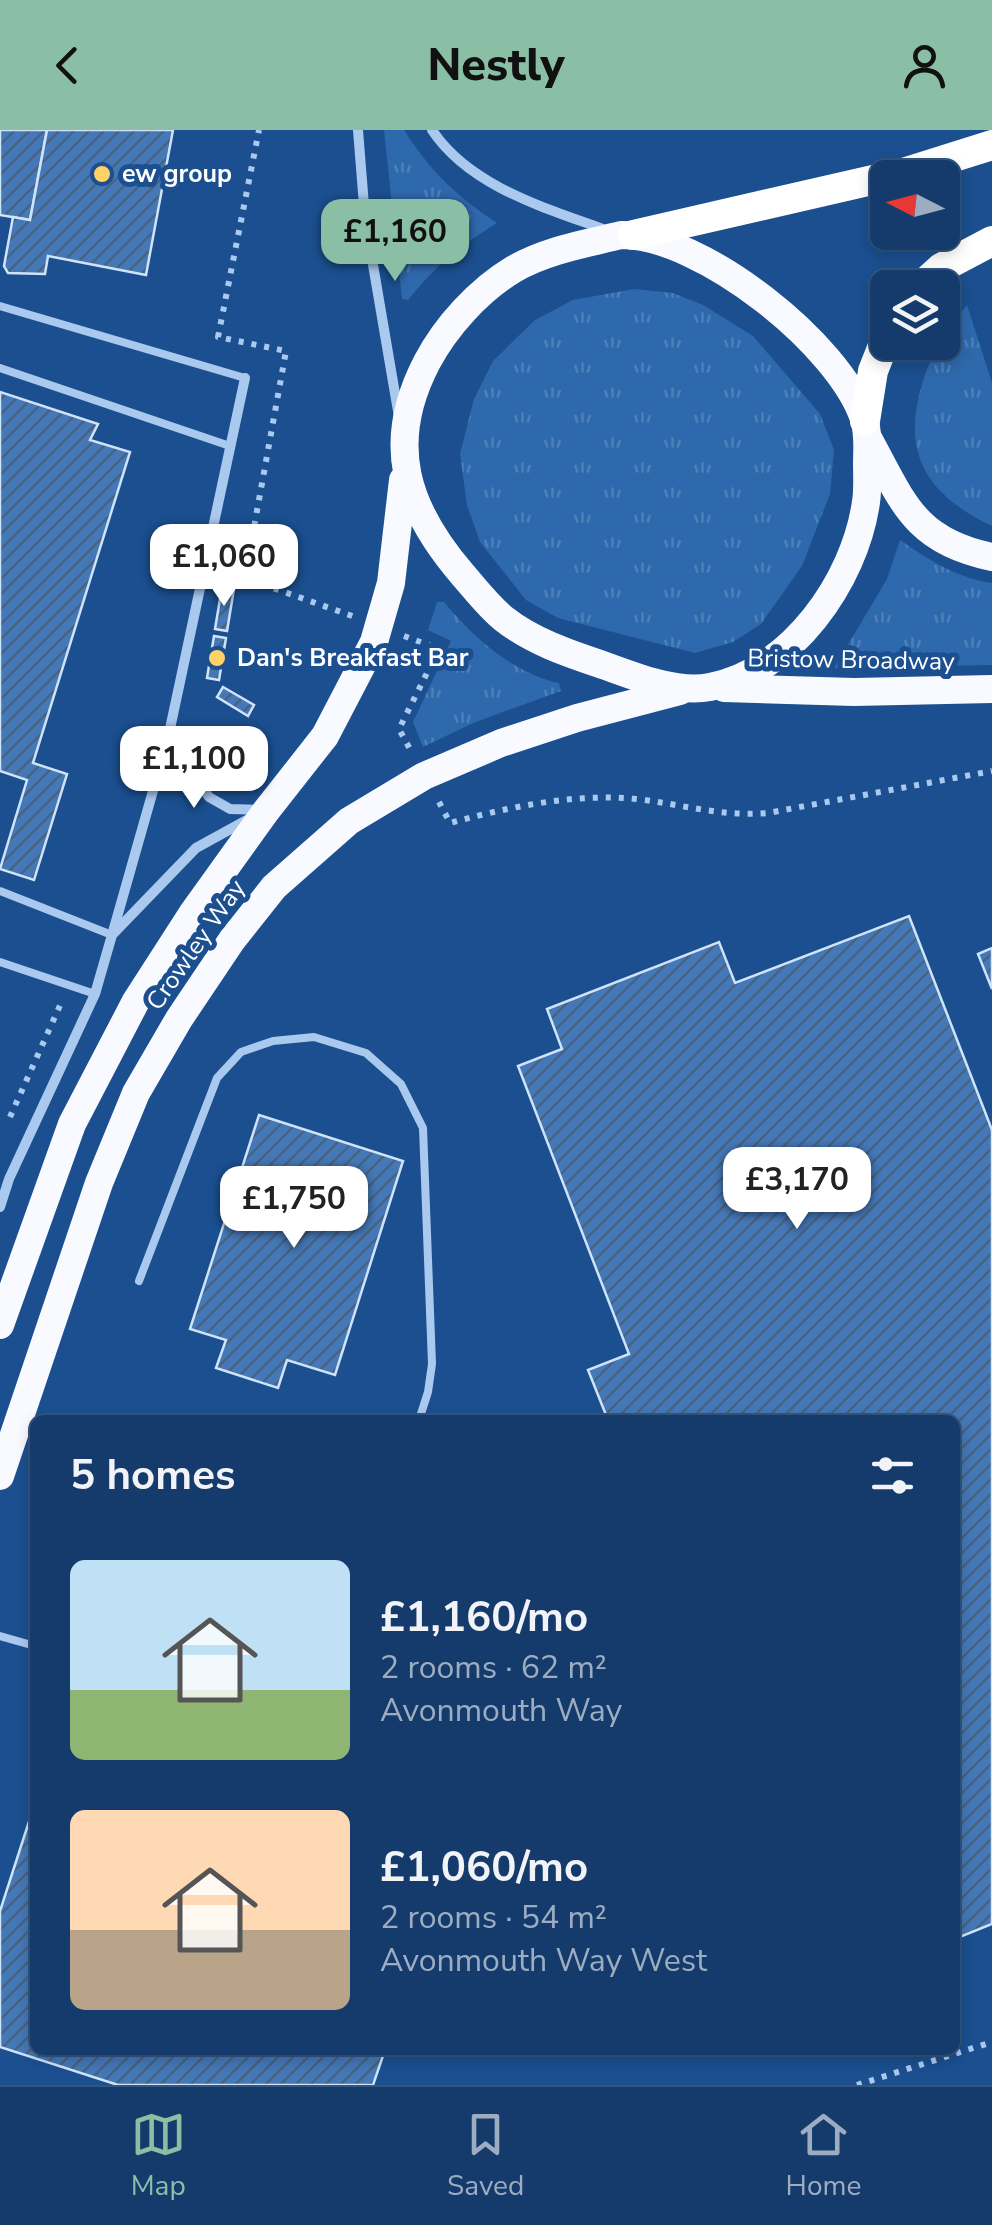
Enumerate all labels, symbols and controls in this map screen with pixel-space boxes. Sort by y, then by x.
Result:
text: Nestly [427,35,565,96]
icon: back [40,38,95,93]
icon: person [897,38,952,93]
place label: ew group [122,157,232,191]
north arrow [870,160,960,250]
map controls [870,160,960,360]
marker: ew group [91,163,113,185]
pin: £1,160 [314,199,476,284]
text: £1,160 [343,210,447,253]
button: layers [870,270,960,360]
pin: £1,060 [143,524,305,609]
text: £1,060 [172,535,276,578]
place label: Dan's Breakfast Bar [237,641,469,675]
street label: Bristow Broadway [747,641,955,679]
marker: Dan's Breakfast Bar [206,647,228,669]
pin: £1,100 [113,726,275,811]
text: £1,100 [142,737,246,780]
street label: Crowley Way [138,873,254,1017]
pin: £3,170 [716,1147,878,1232]
text: £3,170 [745,1158,849,1201]
pin: £1,750 [213,1166,375,1251]
text: £1,750 [242,1177,346,1220]
text: 5 homes [70,1447,235,1504]
icon: filters [865,1448,920,1503]
text: £1,160/mo [380,1589,588,1646]
icon: home [150,1600,270,1720]
text: 2 rooms · 62 m² [380,1646,607,1689]
text: Avonmouth Way [380,1689,622,1732]
text: £1,060/mo [380,1839,588,1896]
icon: home [150,1850,270,1970]
text: 2 rooms · 54 m² [380,1896,607,1939]
text: Avonmouth Way West [380,1939,707,1982]
tab: Map [131,2107,186,2205]
tab: Saved [447,2107,524,2205]
tab: Home [786,2107,861,2205]

